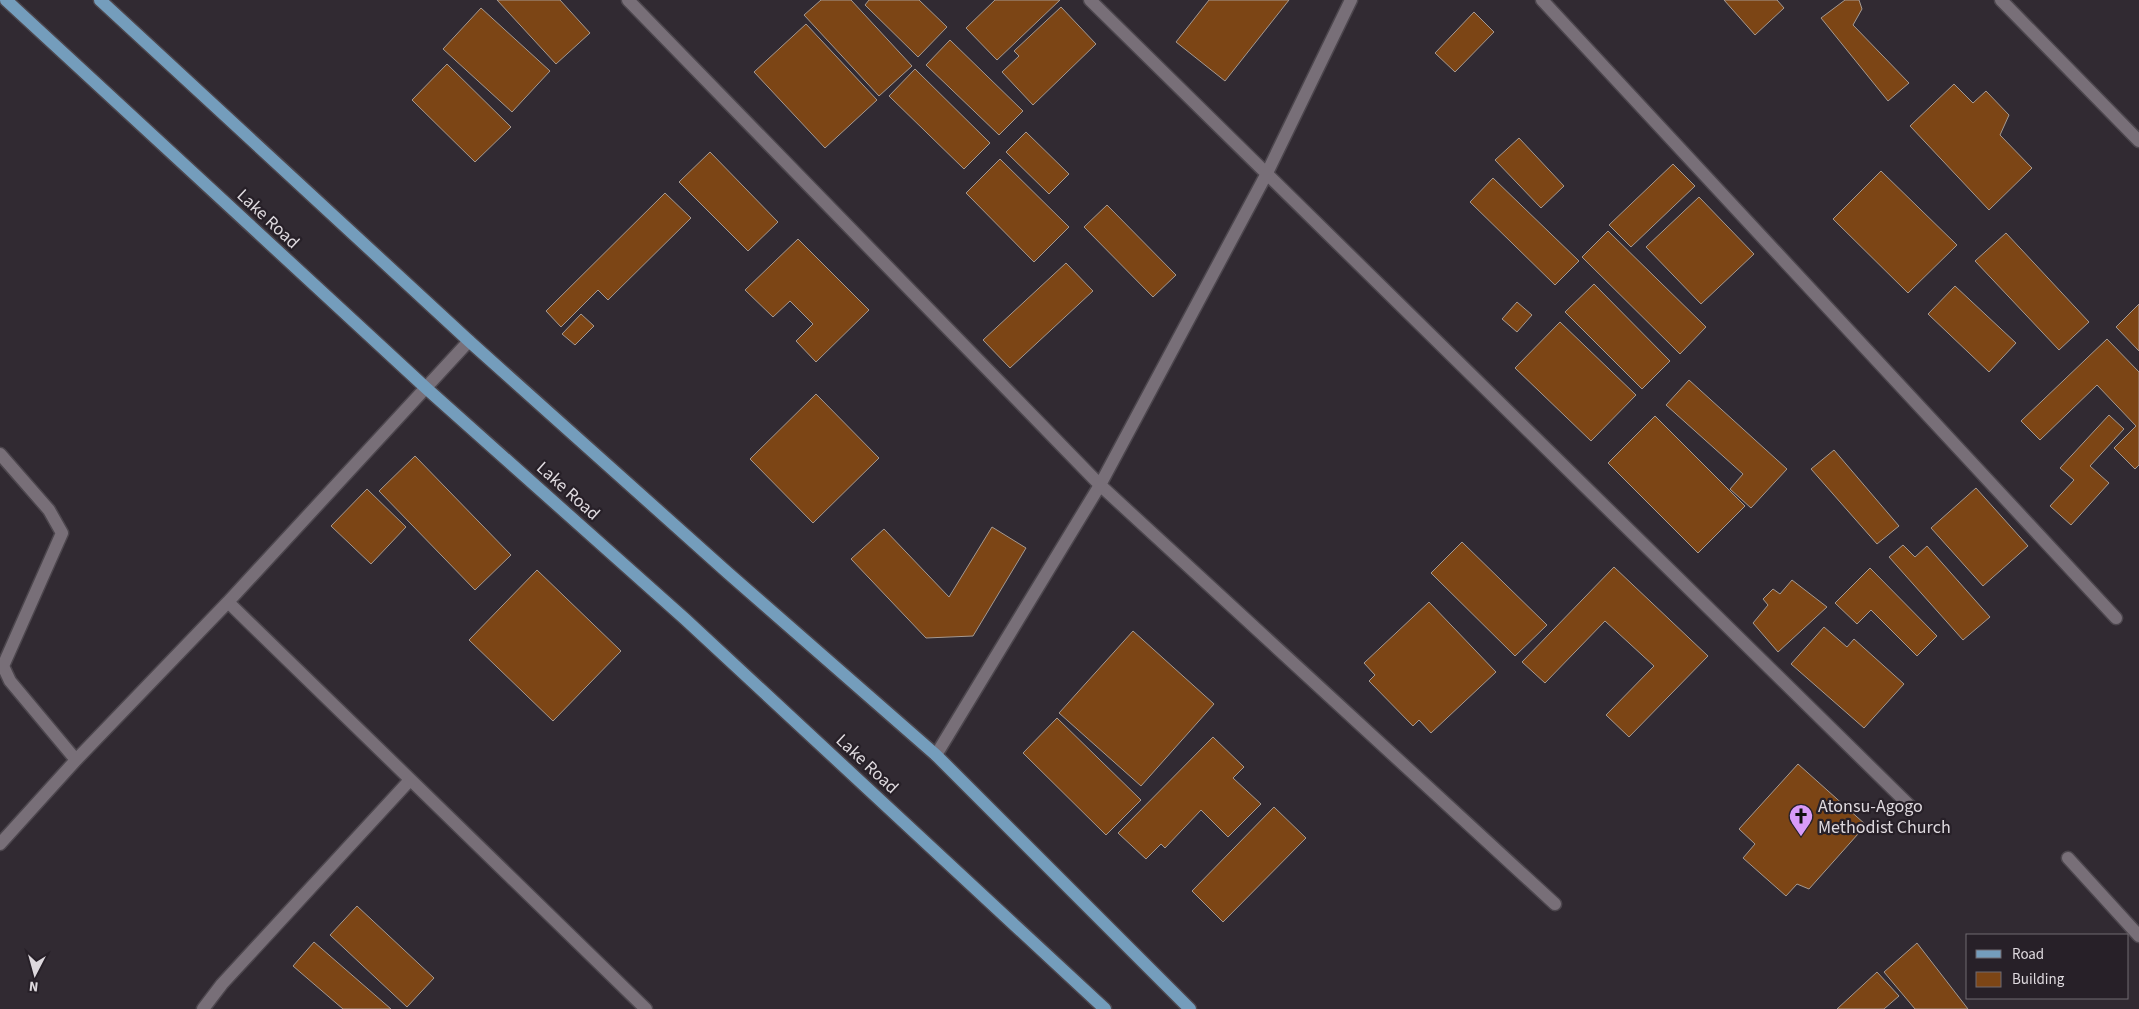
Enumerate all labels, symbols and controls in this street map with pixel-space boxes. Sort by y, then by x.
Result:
street label: Lake Road [231,183,305,255]
street label: Lake Road [531,456,605,526]
street label: Lake Road [830,728,904,800]
place label: Atonsu-Agogo Methodist Church [1818,794,1951,840]
church icon: Atonsu-Agogo Methodist Church [1788,803,1814,837]
legend [1966,934,2129,999]
text: Road [2012,944,2044,965]
north arrow [10,949,60,999]
text: Building [2012,969,2065,990]
text: N [28,976,39,996]

